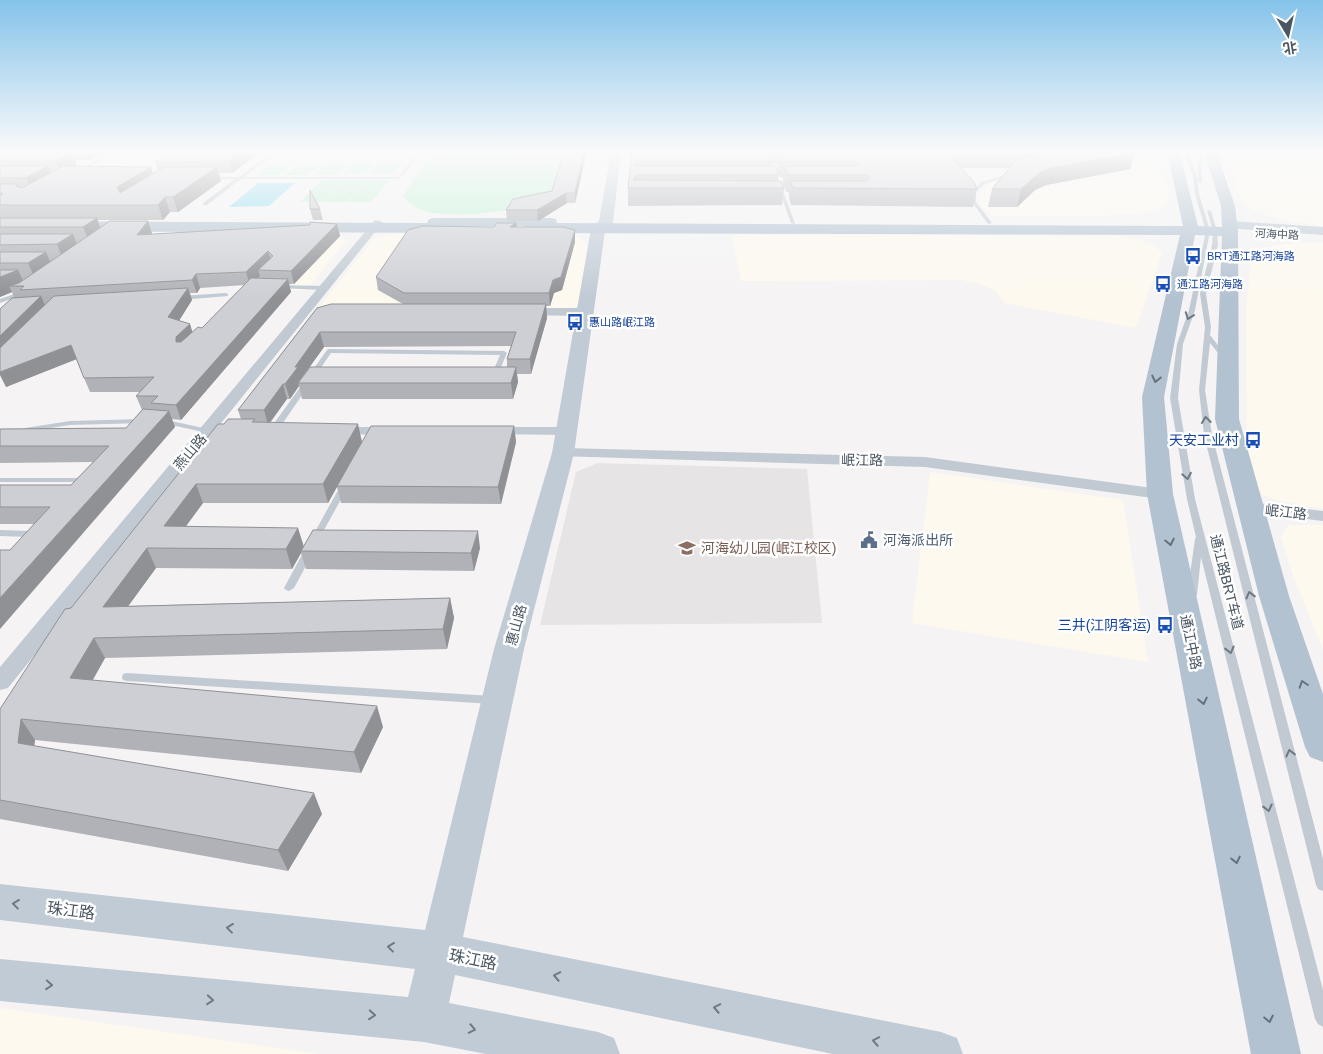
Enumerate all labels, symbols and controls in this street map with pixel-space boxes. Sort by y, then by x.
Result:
north arrow [1263,10,1313,60]
text: 北 [1282,39,1298,57]
street label: 河海中路 [1255,227,1299,241]
bus stop icon: BRT通江路河海路 [1183,246,1203,266]
place label: BRT通江路河海路 [1207,250,1295,262]
bus stop icon: 通江路河海路 [1153,274,1173,294]
place label: 通江路河海路 [1177,278,1243,290]
one-way arrow [1185,311,1195,320]
bus stop icon: 惠山路岷江路 [565,312,585,332]
place label: 惠山路岷江路 [589,316,655,328]
one-way arrow [1151,375,1162,384]
one-way arrow [1201,416,1212,424]
bus stop icon: 天安工业村 [1243,430,1263,450]
street label: 燕山路 [170,431,210,473]
place label: 天安工业村 [1169,432,1239,448]
street label: 岷江路 [841,452,883,468]
one-way arrow [1182,471,1192,480]
street label: 岷江路 [1264,502,1308,522]
public building icon: 河海派出所 [859,530,879,550]
place label: 河海派出所 [883,532,953,548]
street label: 通江路BRT车道 [1207,533,1247,631]
one-way arrow [1164,537,1174,546]
school or university icon: 河海幼儿园(岷江校区) [677,538,697,558]
place label: 河海幼儿园(岷江校区) [701,540,836,556]
one-way arrow [1245,591,1256,599]
street label: 惠山路 [503,603,529,647]
street label: 通江中路 [1177,613,1205,671]
bus stop icon: 三井(江阴客运) [1155,615,1175,635]
place label: 三井(江阴客运) [1058,617,1151,633]
one-way arrow [1224,646,1235,655]
one-way arrow [1298,680,1308,689]
one-way arrow [1197,696,1207,705]
one-way arrow [1285,749,1295,757]
one-way arrow [1263,804,1273,812]
one-way arrow [1230,855,1241,864]
one-way arrow [12,899,20,910]
street label: 珠江路 [46,899,96,922]
one-way arrow [225,923,233,934]
one-way arrow [387,942,395,953]
street label: 珠江路 [448,947,498,972]
one-way arrow [553,971,562,982]
one-way arrow [45,979,53,990]
one-way arrow [207,994,215,1005]
one-way arrow [712,1004,721,1014]
one-way arrow [368,1009,376,1020]
one-way arrow [1263,1014,1274,1023]
one-way arrow [467,1023,476,1034]
one-way arrow [871,1036,880,1047]

